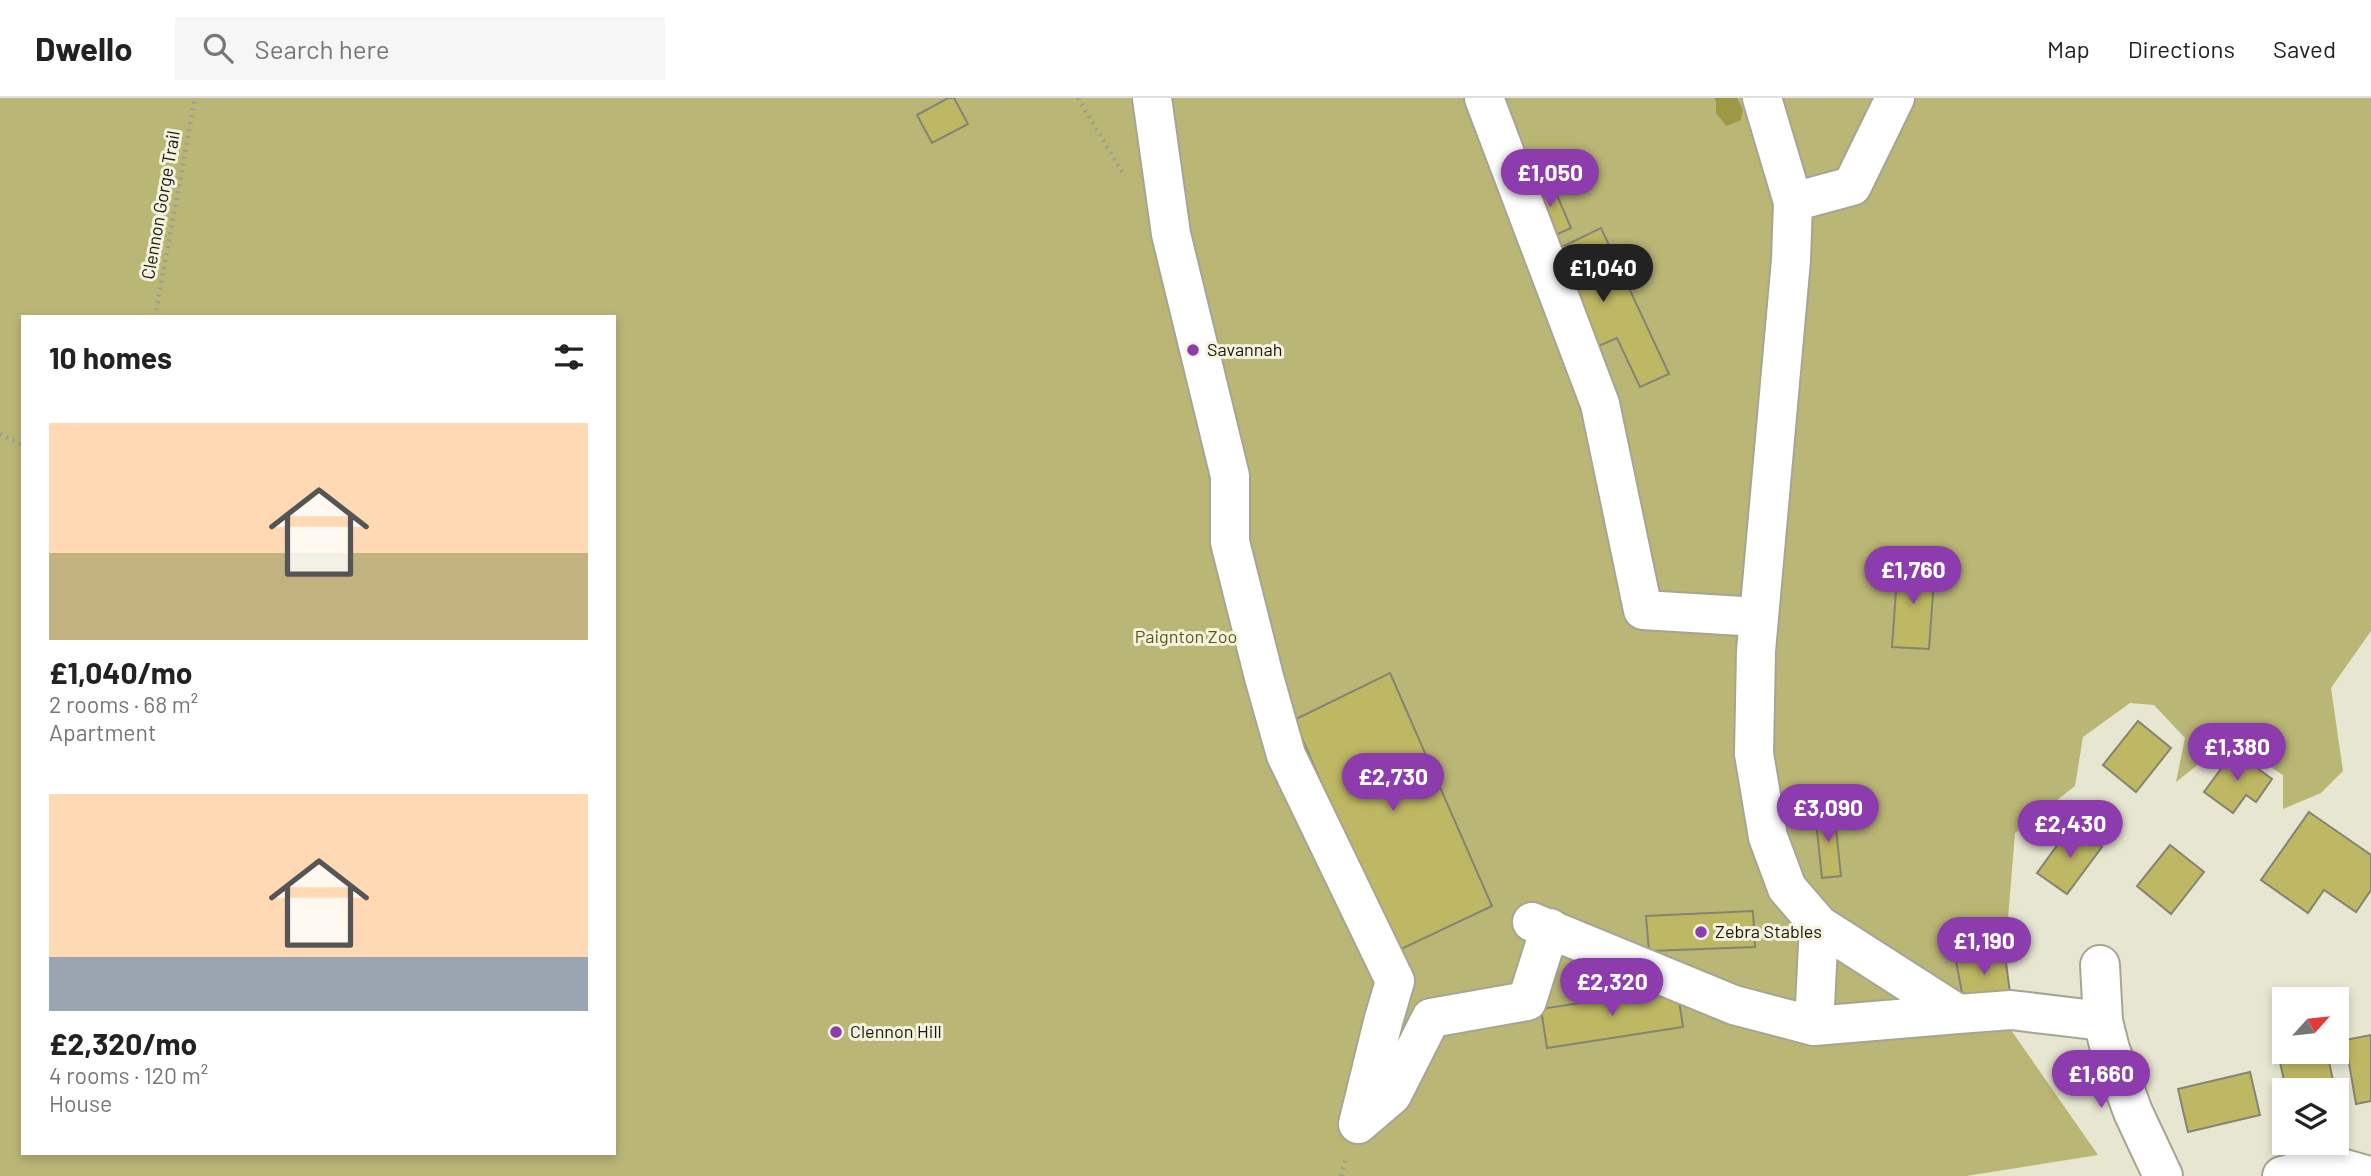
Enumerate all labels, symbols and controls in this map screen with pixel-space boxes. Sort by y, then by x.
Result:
search box [175,17,665,80]
text: Dwello [35,28,133,68]
icon: search [199,29,237,67]
text: Search here [255,33,390,64]
text: Map [2047,34,2090,63]
text: Directions [2128,34,2235,63]
text: Saved [2273,34,2336,63]
street label: Clennon Gorge Trail [136,129,184,281]
pin: £1,050 [1493,150,1607,209]
text: £1,050 [1517,158,1583,186]
pin: £1,040 [1546,244,1660,304]
text: £1,040 [1569,253,1637,281]
icon: filters [550,338,588,376]
place label: Savannah [1207,338,1282,360]
text: 10 homes [49,339,172,375]
marker: Savannah [1185,342,1201,358]
icon: home [256,469,382,595]
pin: £1,760 [1856,546,1970,606]
text: £1,760 [1880,555,1946,583]
park label: Paignton Zoo [1135,625,1237,647]
text: £1,040/mo [49,654,193,690]
text: 2 rooms · 68 m² [49,690,198,718]
text: Apartment [49,718,156,746]
pin: £1,380 [2180,724,2294,783]
text: £1,380 [2204,732,2270,760]
pin: £2,730 [1336,754,1450,813]
text: £2,730 [1358,762,1428,790]
pin: £3,090 [1771,784,1885,844]
text: £3,090 [1793,793,1863,821]
pin: £2,430 [2013,800,2127,860]
text: £2,430 [2034,809,2106,837]
icon: home [256,840,382,966]
pin: £1,190 [1927,918,2041,977]
place label: Zebra Stables [1715,920,1822,942]
marker: Zebra Stables [1693,924,1709,940]
text: £1,190 [1953,926,2015,954]
pin: £2,320 [1555,958,1669,1018]
text: £2,320 [1576,967,1648,995]
north arrow [2272,987,2348,1064]
map controls [2272,987,2349,1155]
place label: Clennon Hill [850,1020,942,1042]
marker: Clennon Hill [828,1024,844,1040]
text: £2,320/mo [49,1025,197,1061]
pin: £1,660 [2044,1051,2158,1110]
text: £1,660 [2068,1059,2134,1087]
text: 4 rooms · 120 m² [49,1061,208,1089]
button: layers [2272,1078,2349,1155]
text: House [49,1089,112,1117]

